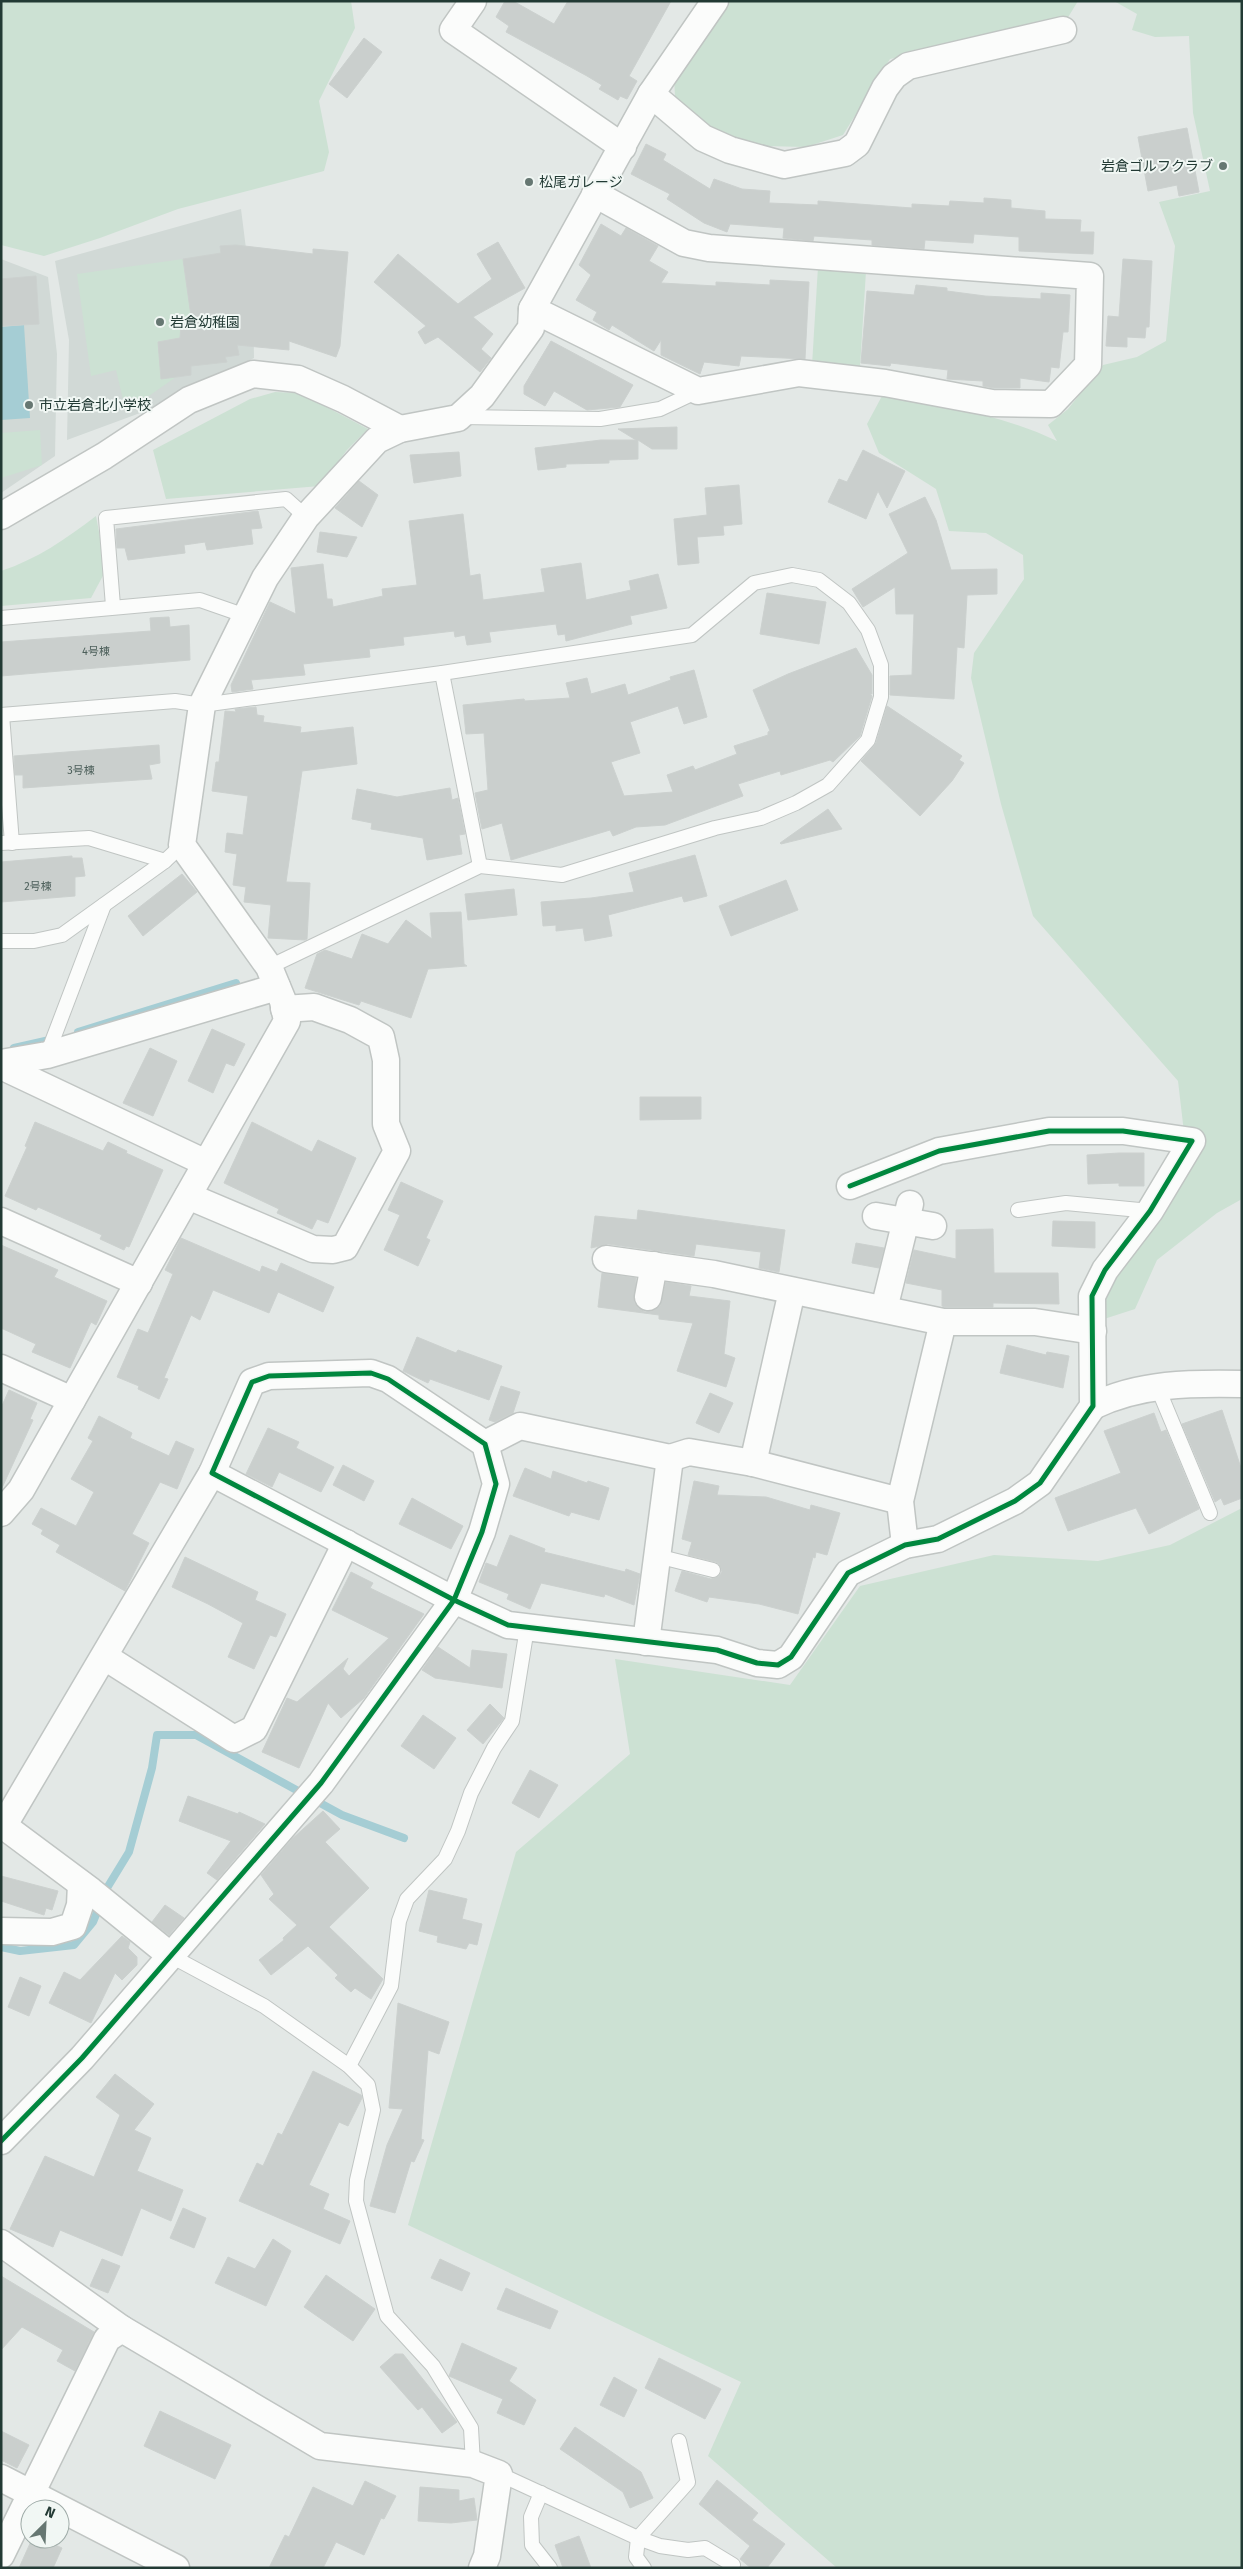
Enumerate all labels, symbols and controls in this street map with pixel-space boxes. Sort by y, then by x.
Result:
place label: 岩倉ゴルフクラブ [1101,158,1213,175]
marker: 岩倉ゴルフクラブ [1217,160,1229,172]
place label: 松尾ガレージ [539,174,623,191]
marker: 松尾ガレージ [523,176,535,188]
place label: 岩倉幼稚園 [170,314,240,331]
marker: 岩倉幼稚園 [154,316,166,328]
place label: 市立岩倉北小学校 [39,397,151,414]
marker: 市立岩倉北小学校 [23,399,35,411]
house number: 4号棟 [82,645,110,658]
house number: 3号棟 [67,764,95,777]
house number: 2号棟 [24,880,52,893]
north arrow [20,2499,70,2549]
text: N [42,2503,58,2522]

